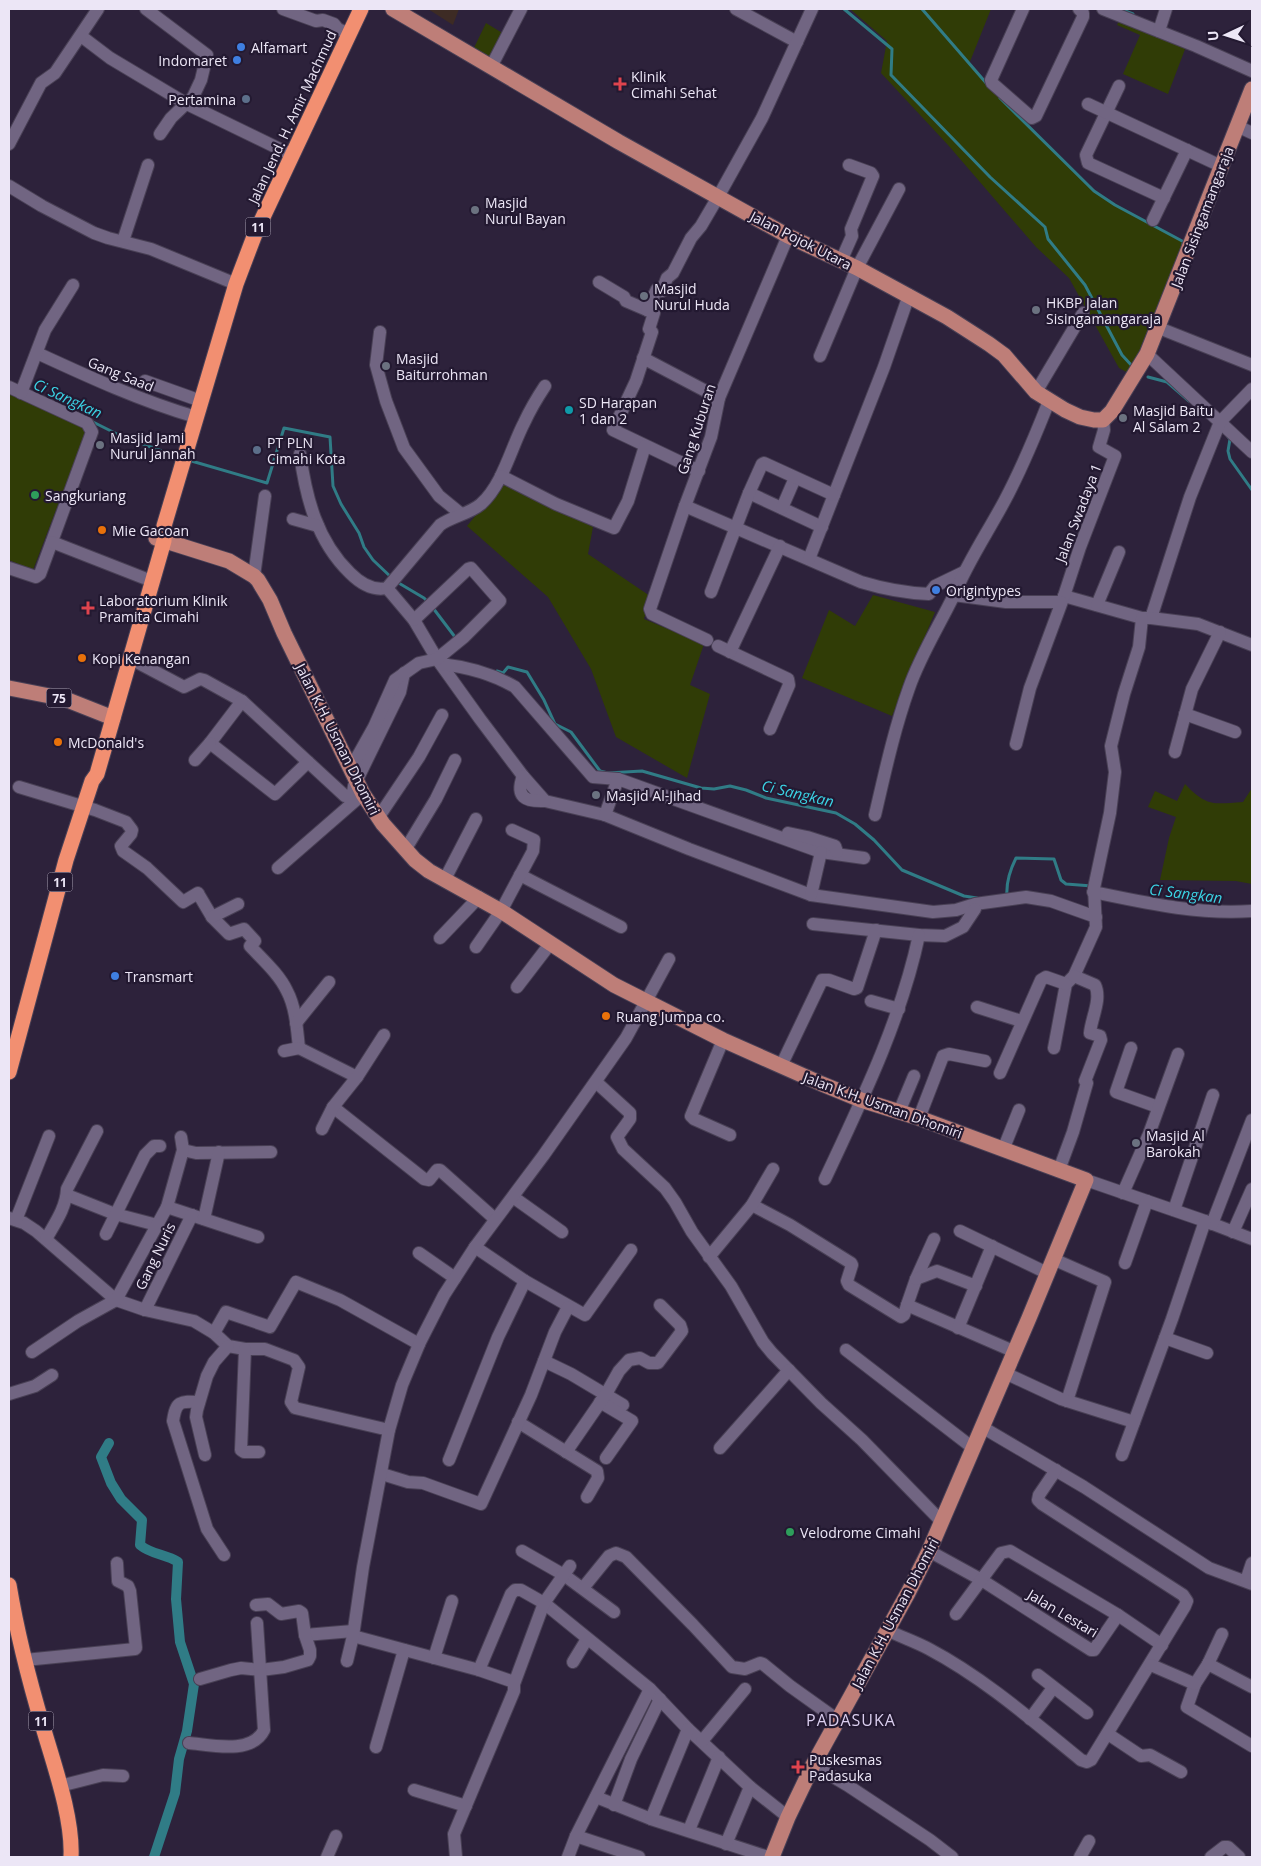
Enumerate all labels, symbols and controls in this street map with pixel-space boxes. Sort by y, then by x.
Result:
north arrow [1201,10,1251,60]
street label: Jalan Jend. H. Amir Machmud [243,27,341,209]
text: U [1203,30,1222,42]
place label: Alfamart [251,38,307,57]
marker: Alfamart [235,41,247,53]
place label: Indomaret [158,51,227,70]
marker: Indomaret [231,54,243,66]
place label: Klinik Cimahi Sehat [631,67,717,102]
marker: Klinik Cimahi Sehat [613,77,627,91]
place label: Pertamina [168,90,236,109]
marker: Pertamina [240,93,252,105]
street label: Jalan Sisingamangaraja [1166,144,1238,292]
place label: Masjid Nurul Bayan [485,193,566,228]
marker: Masjid Nurul Bayan [469,204,481,216]
street label: Jalan Pojok Utara [745,205,855,274]
road number: 11 [246,218,270,236]
place label: Masjid Nurul Huda [654,279,730,314]
marker: Masjid Nurul Huda [638,290,650,302]
place label: HKBP Jalan Sisingamangaraja [1046,293,1161,328]
marker: HKBP Jalan Sisingamangaraja [1030,304,1042,316]
place label: Masjid Baiturrohman [396,349,488,384]
street label: Gang Saad [85,352,157,396]
marker: Masjid Baiturrohman [380,360,392,372]
water label: Ci Sangkan [30,373,106,423]
street label: Gang Kuburan [672,381,720,477]
place label: SD Harapan 1 dan 2 [579,393,657,428]
place label: Masjid Baitu Al Salam 2 [1133,401,1213,436]
marker: SD Harapan 1 dan 2 [563,404,575,416]
marker: Masjid Baitu Al Salam 2 [1117,412,1129,424]
place label: Masjid Jami Nurul Jannah [110,428,196,463]
place label: PT PLN Cimahi Kota [267,433,346,468]
marker: Masjid Jami Nurul Jannah [94,439,106,451]
marker: PT PLN Cimahi Kota [251,444,263,456]
street label: Jalan Swadaya 1 [1050,461,1106,567]
place label: Sangkuriang [45,486,126,505]
marker: Sangkuriang [29,489,41,501]
place label: Mie Gacoan [112,521,189,540]
marker: Mie Gacoan [96,524,108,536]
place label: Origintypes [946,581,1021,600]
marker: Origintypes [930,584,942,596]
place label: Laboratorium Klinik Pramita Cimahi [99,591,228,626]
marker: Laboratorium Klinik Pramita Cimahi [81,601,95,615]
place label: Kopi Kenangan [92,649,190,668]
marker: Kopi Kenangan [76,652,88,664]
street label: Jalan K.H. Usman Dhomiri [291,658,385,818]
road number: 75 [46,688,72,708]
place label: McDonald's [68,733,144,752]
marker: McDonald's [52,736,64,748]
water label: Ci Sangkan [760,775,836,811]
place label: Masjid Al-Jihad [606,786,701,805]
marker: Masjid Al-Jihad [590,789,602,801]
road number: 11 [48,872,72,892]
water label: Ci Sangkan [1148,879,1224,907]
place label: Transmart [125,967,193,986]
marker: Transmart [109,970,121,982]
place label: Ruang Jumpa co. [616,1007,725,1026]
marker: Ruang Jumpa co. [600,1010,612,1022]
street label: Jalan K.H. Usman Dhomiri [799,1067,965,1143]
place label: Masjid Al Barokah [1146,1126,1205,1161]
marker: Masjid Al Barokah [1130,1137,1142,1149]
street label: Gang Nuris [130,1219,180,1293]
place label: Velodrome Cimahi [800,1523,921,1542]
marker: Velodrome Cimahi [784,1526,796,1538]
street label: Jalan K.H. Usman Dhomiri [846,1534,943,1693]
street label: Jalan Lestari [1023,1583,1102,1641]
district label: PADASUKA [806,1709,896,1731]
road number: 11 [28,1712,54,1730]
place label: Puskesmas Padasuka [809,1750,882,1785]
marker: Puskesmas Padasuka [791,1760,805,1774]

